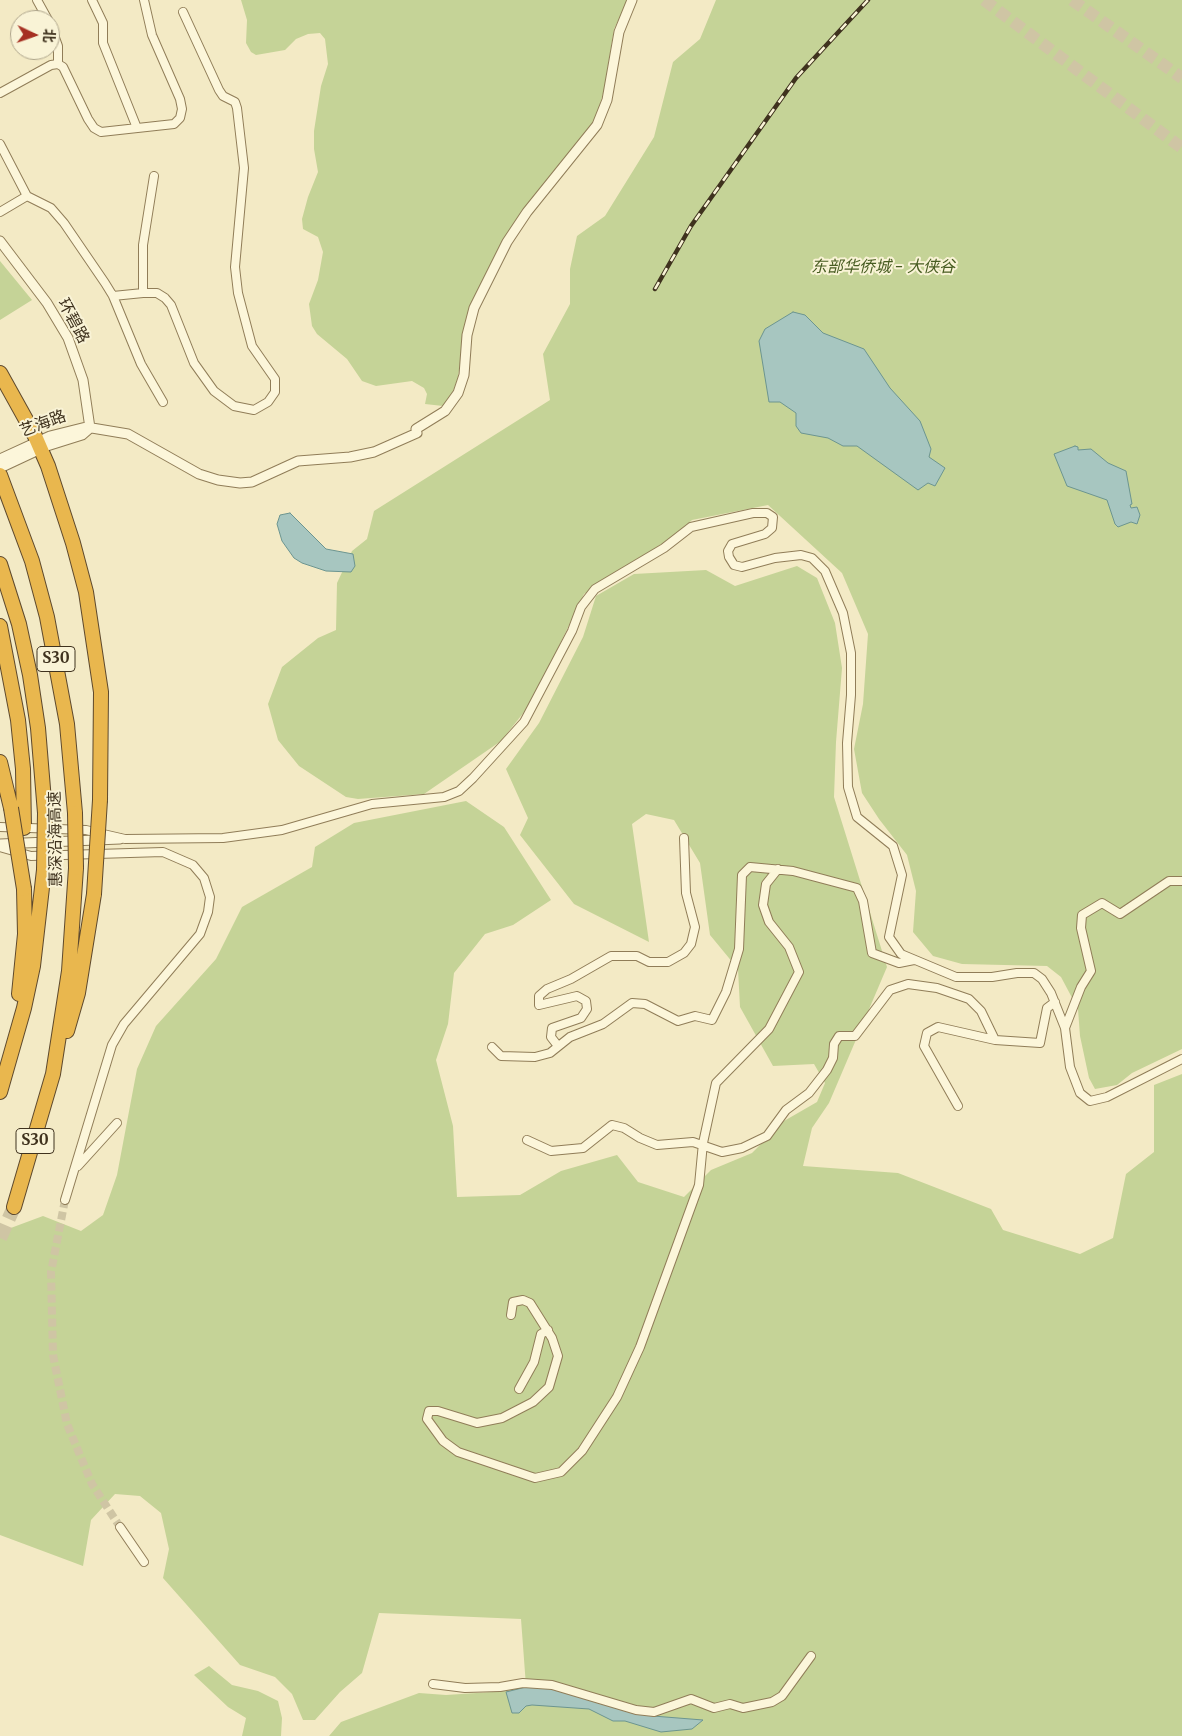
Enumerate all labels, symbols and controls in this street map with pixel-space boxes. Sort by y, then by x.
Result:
north arrow [10,10,60,60]
text: 北 [40,28,58,43]
park label: 东部华侨城 - 大侠谷 [811,257,955,277]
street label: 环碧路 [53,295,93,347]
street label: 艺海路 [17,407,69,441]
road number: S30 [37,646,75,672]
street label: 惠深沿海高速 [46,791,66,887]
road number: S30 [16,1128,54,1154]

